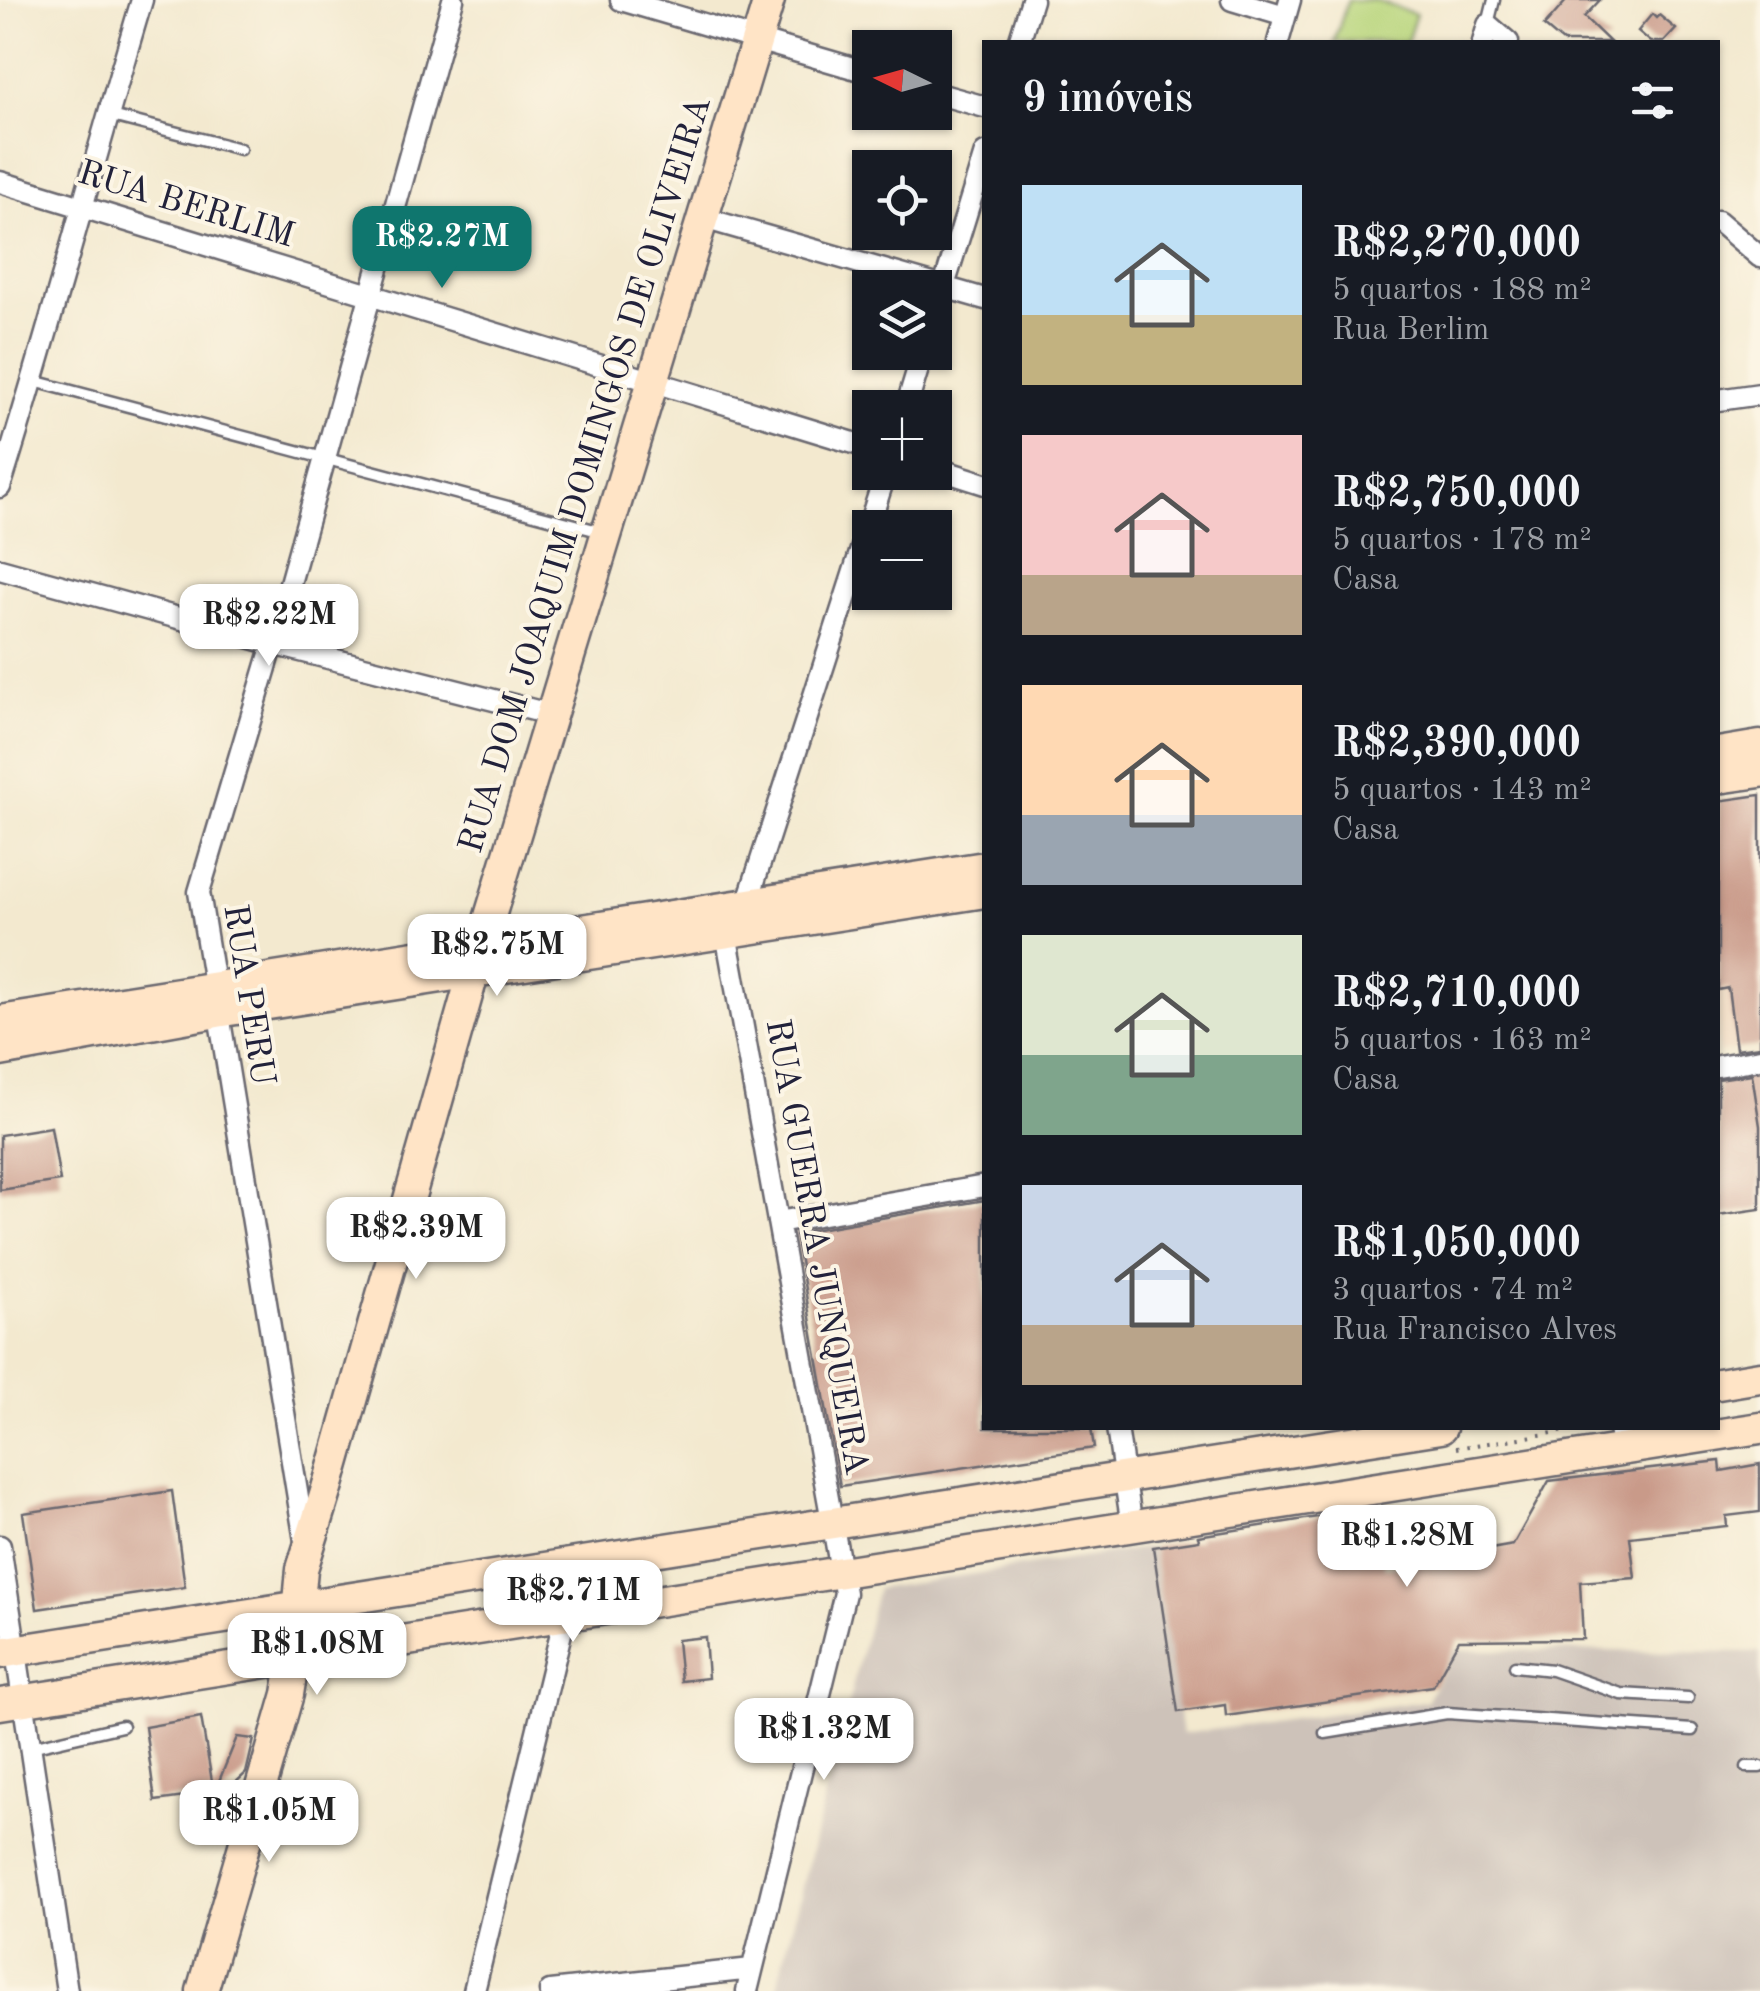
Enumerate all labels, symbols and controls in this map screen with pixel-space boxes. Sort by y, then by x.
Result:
north arrow [852,30,952,130]
map controls [852,30,952,610]
icon: filters [1625,73,1680,128]
text: 9 imóveis [1022,79,1193,121]
street label: RUA DOM JOAQUIM DOMINGOS DE OLIVEIRA [454,93,718,857]
button: locate [852,150,952,250]
street label: RUA BERLIM [74,155,298,255]
pin: R$2.27M [350,206,534,291]
text: R$2.27M [374,222,510,254]
text: R$2,270,000 [1332,224,1581,266]
icon: home [1102,225,1222,345]
button: layers [852,270,952,370]
text: 5 quartos · 188 m² [1332,275,1592,307]
text: Rua Berlim [1332,315,1489,347]
button: + [852,390,952,490]
text: R$2,750,000 [1332,474,1581,516]
icon: home [1102,475,1222,595]
button: − [852,510,952,610]
text: 5 quartos · 178 m² [1332,525,1592,557]
text: Casa [1332,565,1399,597]
pin: R$2.22M [177,584,361,669]
text: R$2.22M [201,600,337,632]
text: R$2,390,000 [1332,724,1581,766]
icon: home [1102,725,1222,845]
text: 5 quartos · 143 m² [1332,775,1592,807]
text: Casa [1332,815,1399,847]
street label: RUA PERU [216,902,280,1088]
pin: R$2.75M [405,914,589,999]
text: R$2.75M [429,930,565,962]
text: R$2,710,000 [1332,974,1581,1016]
icon: home [1102,975,1222,1095]
street label: RUA GUERRA JUNQUEIRA [759,1016,873,1478]
text: 5 quartos · 163 m² [1332,1025,1592,1057]
text: Casa [1332,1065,1399,1097]
pin: R$2.39M [324,1197,508,1282]
text: R$2.39M [348,1213,484,1245]
text: R$1,050,000 [1332,1224,1581,1266]
icon: home [1102,1225,1222,1345]
text: 3 quartos · 74 m² [1332,1275,1573,1307]
text: Rua Francisco Alves [1332,1315,1617,1347]
pin: R$1.28M [1315,1505,1499,1590]
text: R$1.28M [1339,1521,1475,1553]
pin: R$2.71M [481,1560,665,1645]
text: R$2.71M [505,1576,641,1608]
pin: R$1.08M [225,1613,409,1698]
text: R$1.08M [249,1629,385,1661]
pin: R$1.32M [732,1698,916,1783]
text: R$1.32M [756,1714,892,1746]
pin: R$1.05M [177,1780,361,1865]
text: R$1.05M [201,1796,337,1828]

